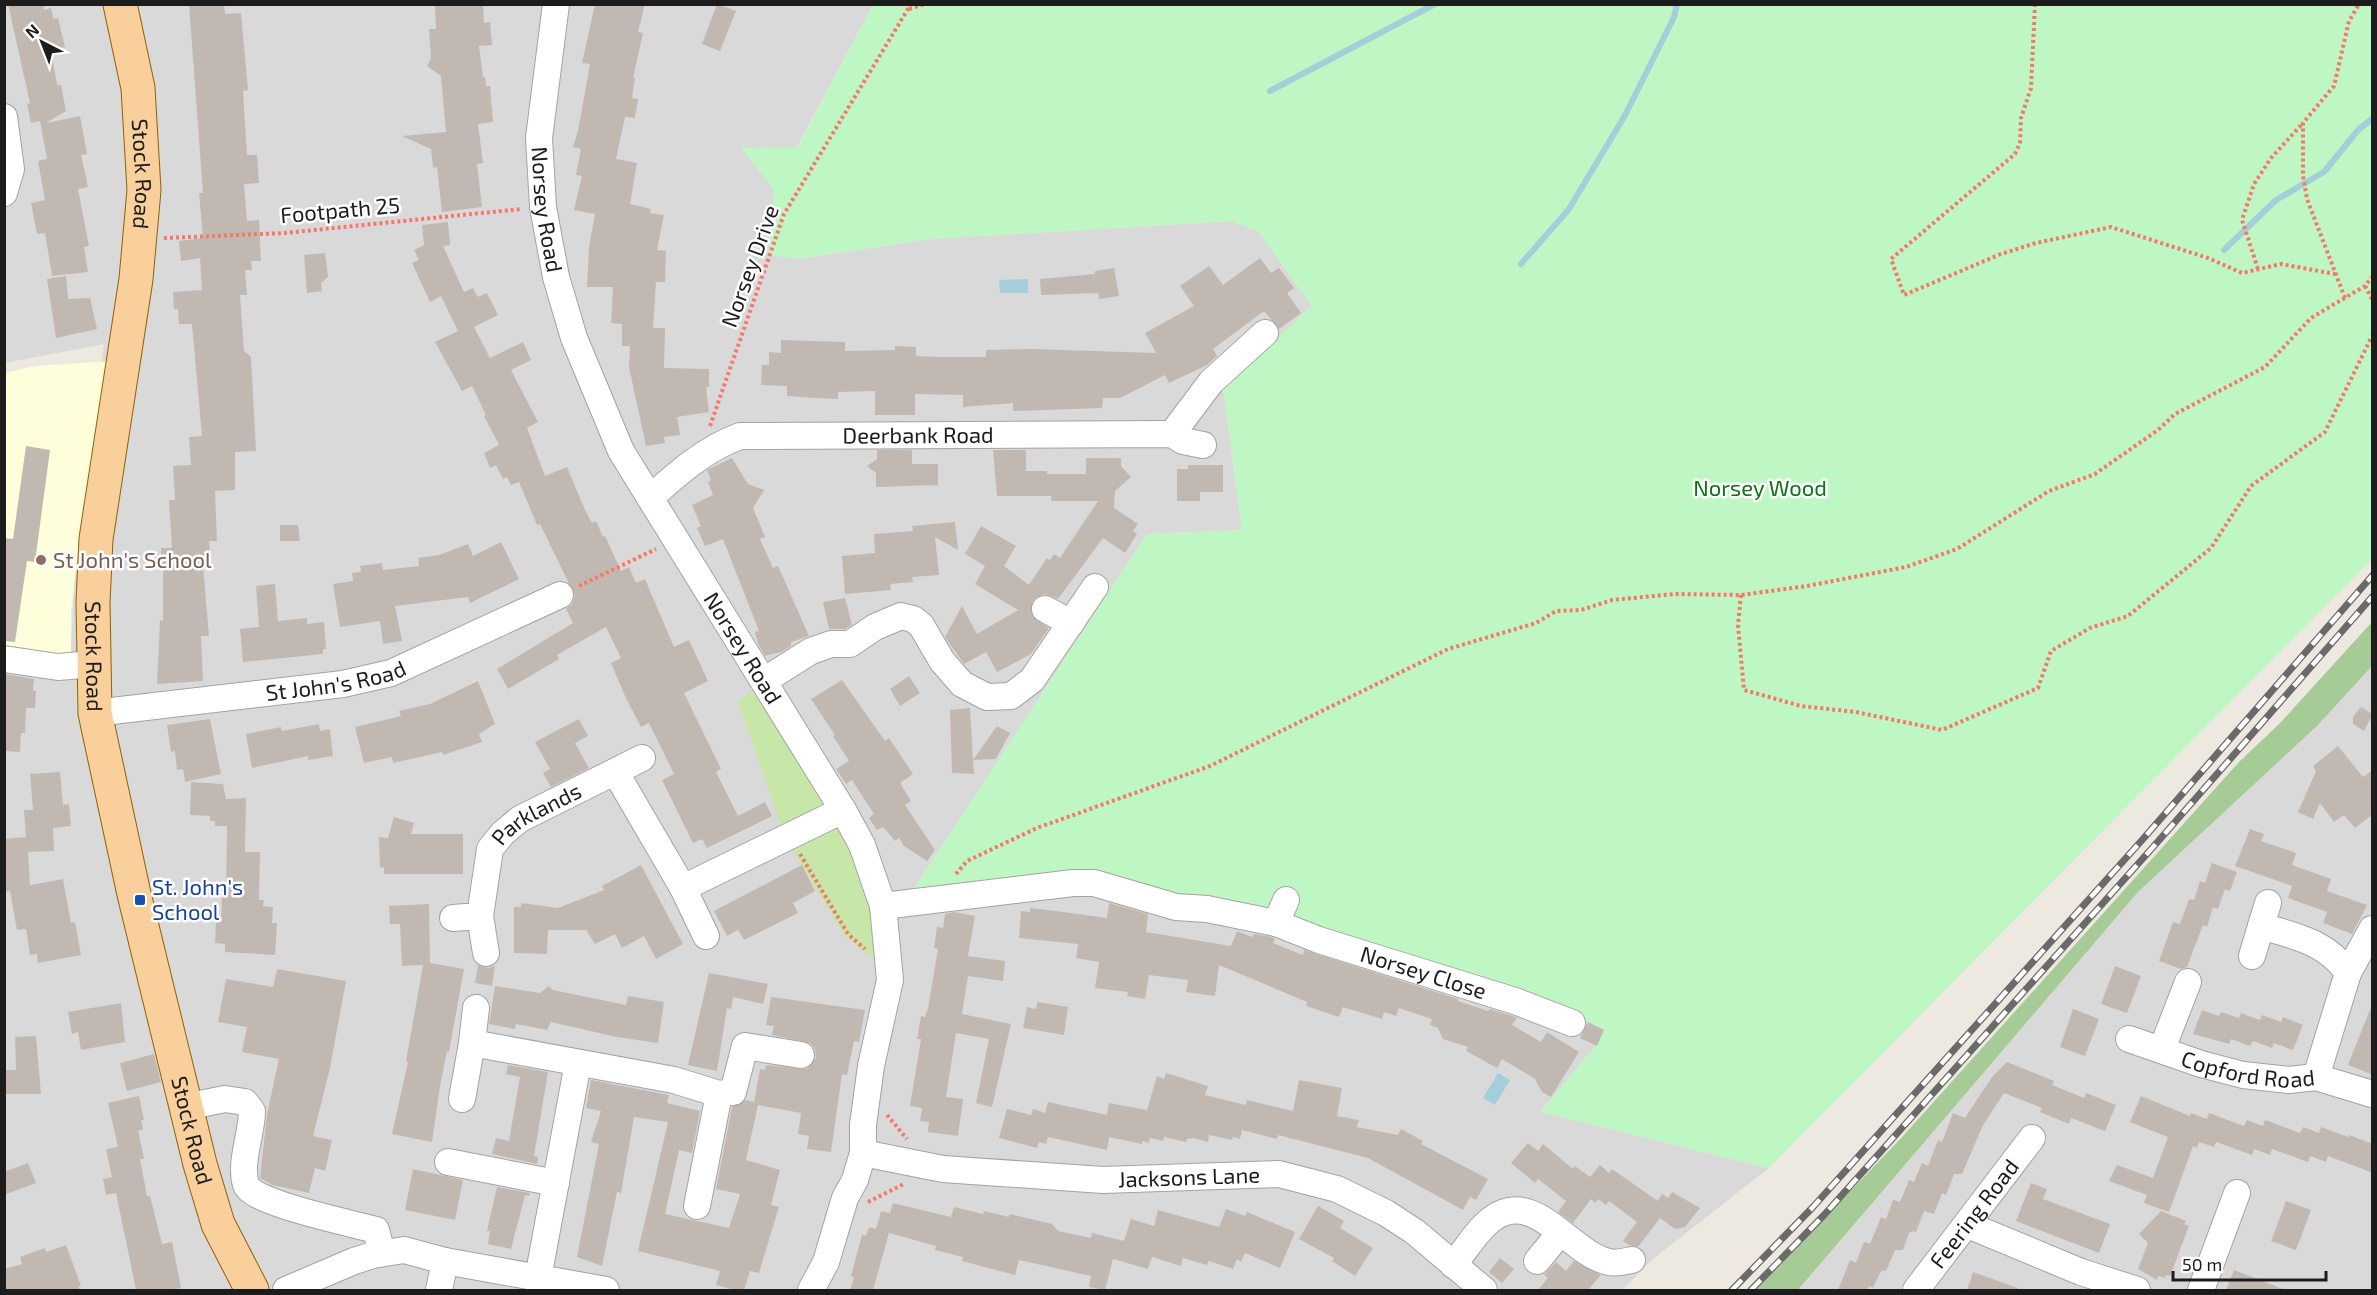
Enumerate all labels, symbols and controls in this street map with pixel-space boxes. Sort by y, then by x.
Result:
north arrow [12,12,72,72]
text: N [21,20,42,41]
street label: Stock Road [128,118,158,230]
street label: Norsey Road [528,146,569,274]
street label: Footpath 25 [279,191,401,227]
street label: Norsey Drive [715,201,783,330]
street label: Deerbank Road [842,421,994,448]
park label: Norsey Wood [1693,474,1827,500]
place label: St John's School [53,546,212,572]
marker: St John's School [34,553,48,567]
street label: Norsey Road [699,587,788,708]
street label: Stock Road [81,601,109,712]
street label: St John's Road [264,654,410,705]
street label: Parklands [485,777,585,850]
place label: St. John's School [152,873,243,924]
marker: St. John's School [133,893,147,907]
street label: Norsey Close [1358,940,1490,1003]
street label: Copford Road [2178,1044,2316,1092]
street label: Stock Road [167,1073,219,1187]
street label: Feering Road [1924,1153,2023,1273]
street label: Jacksons Lane [1117,1161,1260,1191]
scale bar [2173,1244,2326,1282]
text: 50 m [2182,1253,2222,1275]

